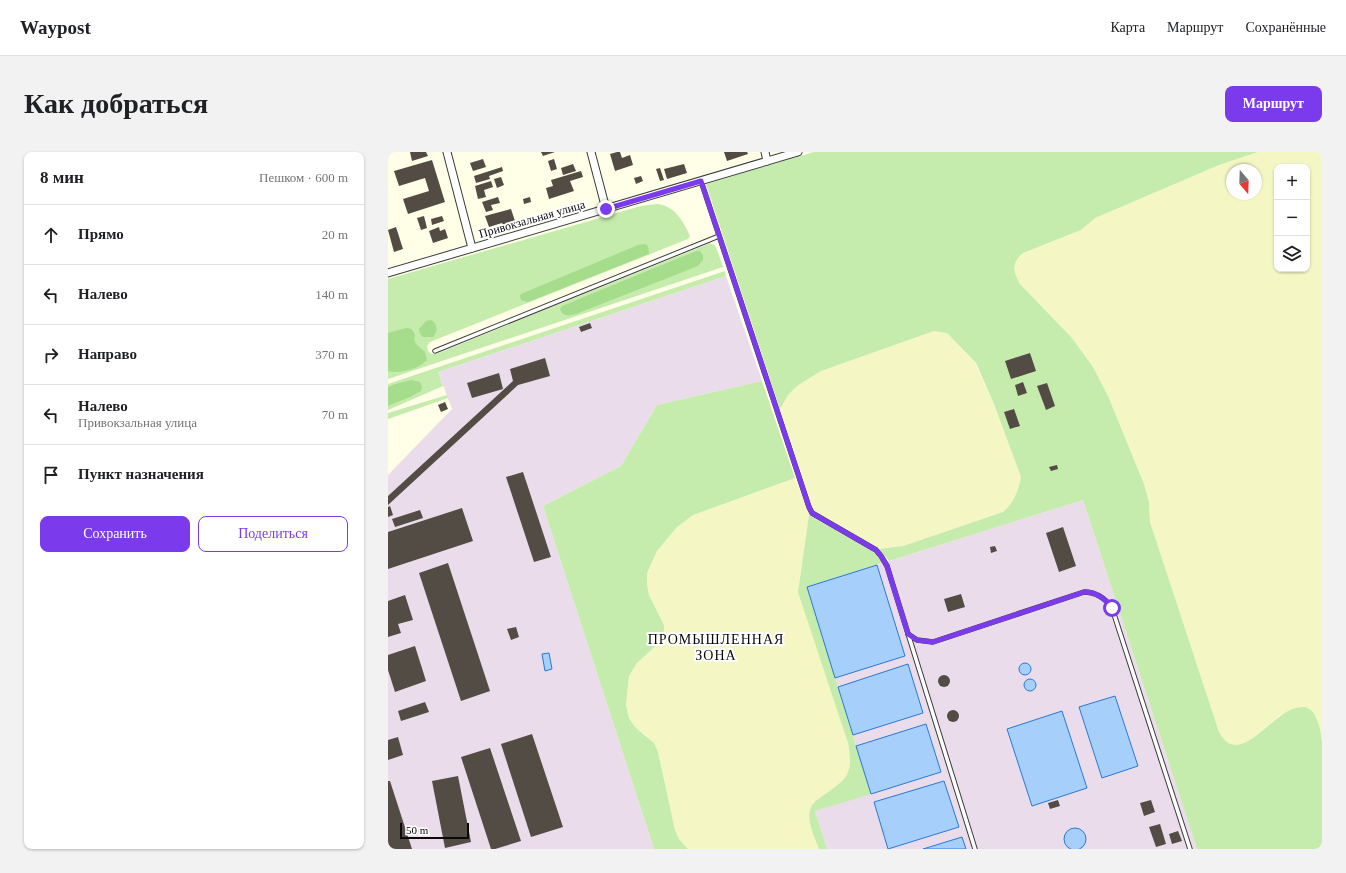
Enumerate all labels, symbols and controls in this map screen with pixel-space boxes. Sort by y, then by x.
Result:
text: Waypost [20,17,91,38]
text: Карта [1110,20,1145,35]
text: Маршрут [1167,20,1223,35]
text: Сохранённые [1245,20,1326,35]
button: Маршрут [1225,86,1322,122]
text: Как добраться [24,88,208,119]
north arrow [1226,164,1262,200]
map controls [1274,164,1310,272]
button: + [1274,164,1310,200]
text: 8 мин [40,168,84,187]
text: Пешком · 600 m [259,170,348,185]
street label: Привокзальная улица [477,197,587,241]
route end [597,200,615,218]
button: − [1274,200,1310,236]
icon: ahead [40,224,62,246]
text: Прямо [78,226,124,242]
text: 20 m [322,227,348,242]
button: layers [1274,236,1310,272]
icon: left [40,284,62,306]
text: Налево [78,286,128,302]
text: 140 m [315,287,348,302]
icon: right [40,344,62,366]
text: Направо [78,346,137,362]
text: 370 m [315,347,348,362]
text: Налево [78,398,128,414]
icon: left [40,404,62,426]
text: 70 m [322,407,348,422]
text: Привокзальная улица [78,415,197,430]
icon: arrive [40,464,62,486]
text: Пункт назначения [78,466,204,482]
button: Сохранить [40,516,190,552]
button: Поделиться [198,516,348,552]
route start [1103,599,1121,617]
district label: ПРОМЫШЛЕННАЯ ЗОНА [648,632,784,663]
scale bar [400,821,469,840]
text: 50 m [406,824,428,836]

